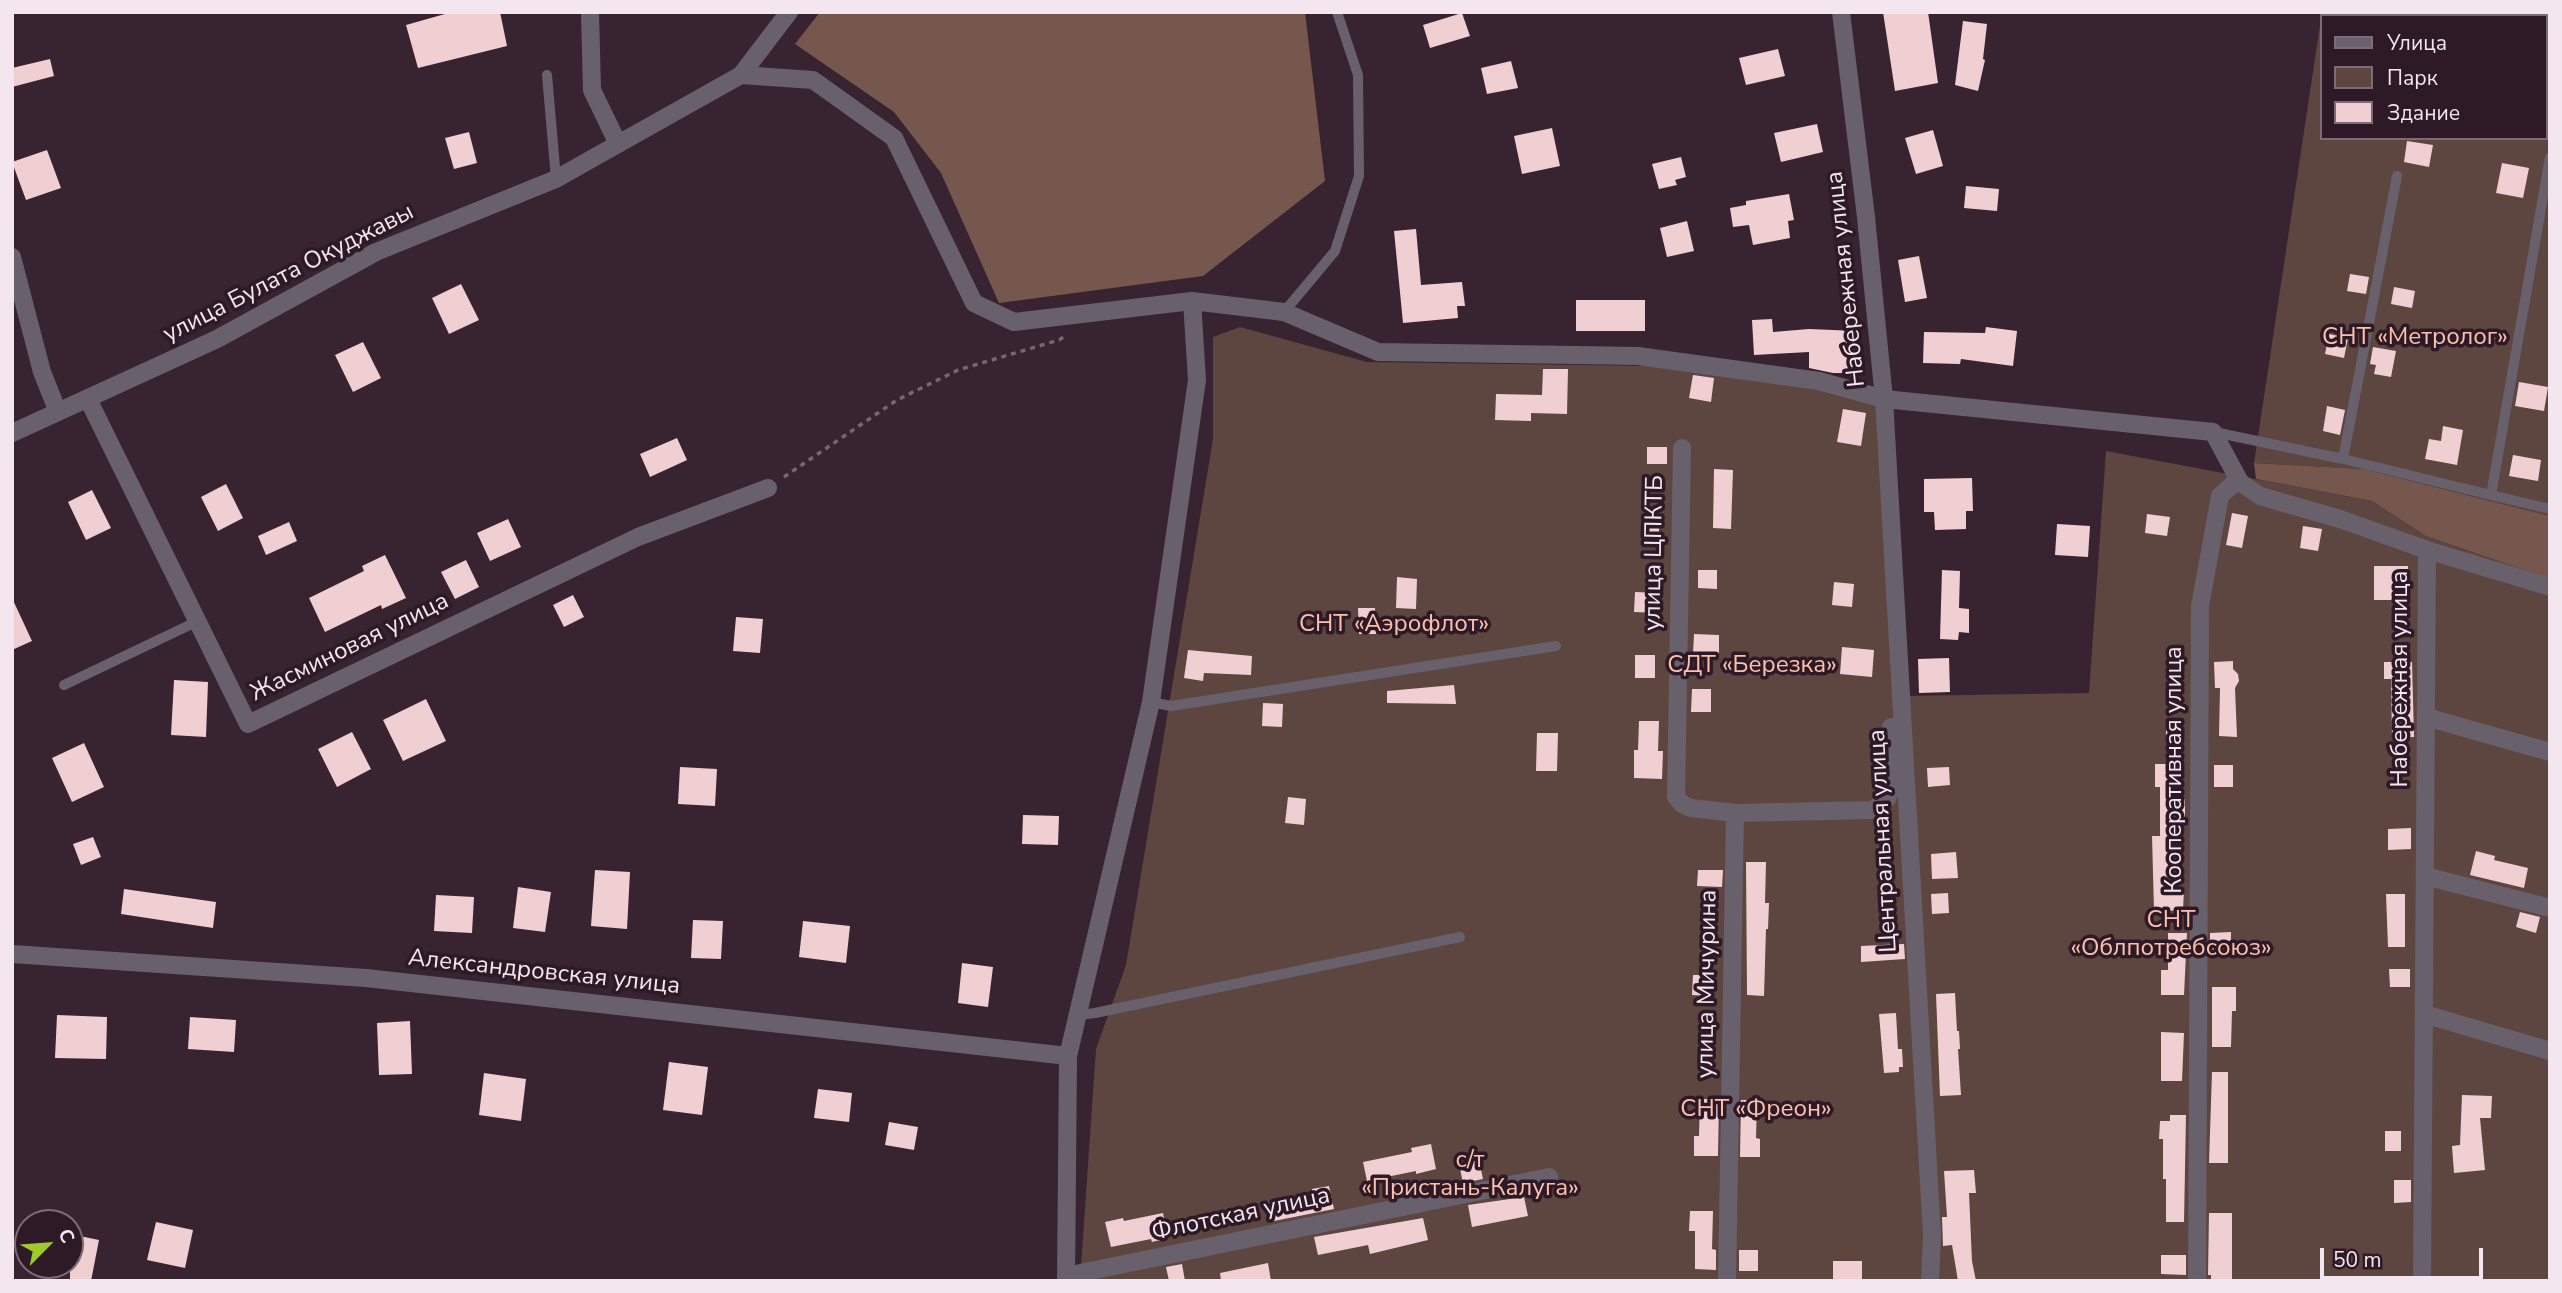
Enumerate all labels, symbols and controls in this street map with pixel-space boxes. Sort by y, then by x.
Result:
legend [2320,14,2548,140]
text: Улица [2387,29,2447,57]
text: Парк [2387,64,2438,92]
text: Здание [2387,99,2460,127]
street label: Набережная улица [1821,170,1873,388]
street label: улица Булата Окуджавы [159,198,419,350]
park label: СНТ «Метролог» [2322,324,2508,352]
street label: улица ЦПКТБ [1639,475,1671,631]
street label: Набережная улица [2387,571,2415,787]
street label: Жасминовая улица [246,587,454,709]
park label: СНТ «Аэрофлот» [1299,611,1489,639]
street label: Кооперативная улица [2161,646,2189,894]
park label: СДТ «Березка» [1667,652,1837,680]
street label: Центральная улица [1864,729,1904,953]
street label: улица Мичурина [1692,889,1724,1079]
park label: СНТ «Облпотребсоюз» [2070,907,2272,963]
street label: Александровская улица [407,944,681,1002]
park label: СНТ «Фреон» [1680,1096,1832,1124]
park label: с/т «Пристань-Калуга» [1361,1147,1579,1203]
street label: Флотская улица [1149,1182,1333,1248]
north arrow [14,1209,84,1279]
text: С [52,1225,81,1247]
scale bar [2324,1234,2487,1278]
text: 50 m [2333,1246,2382,1274]

